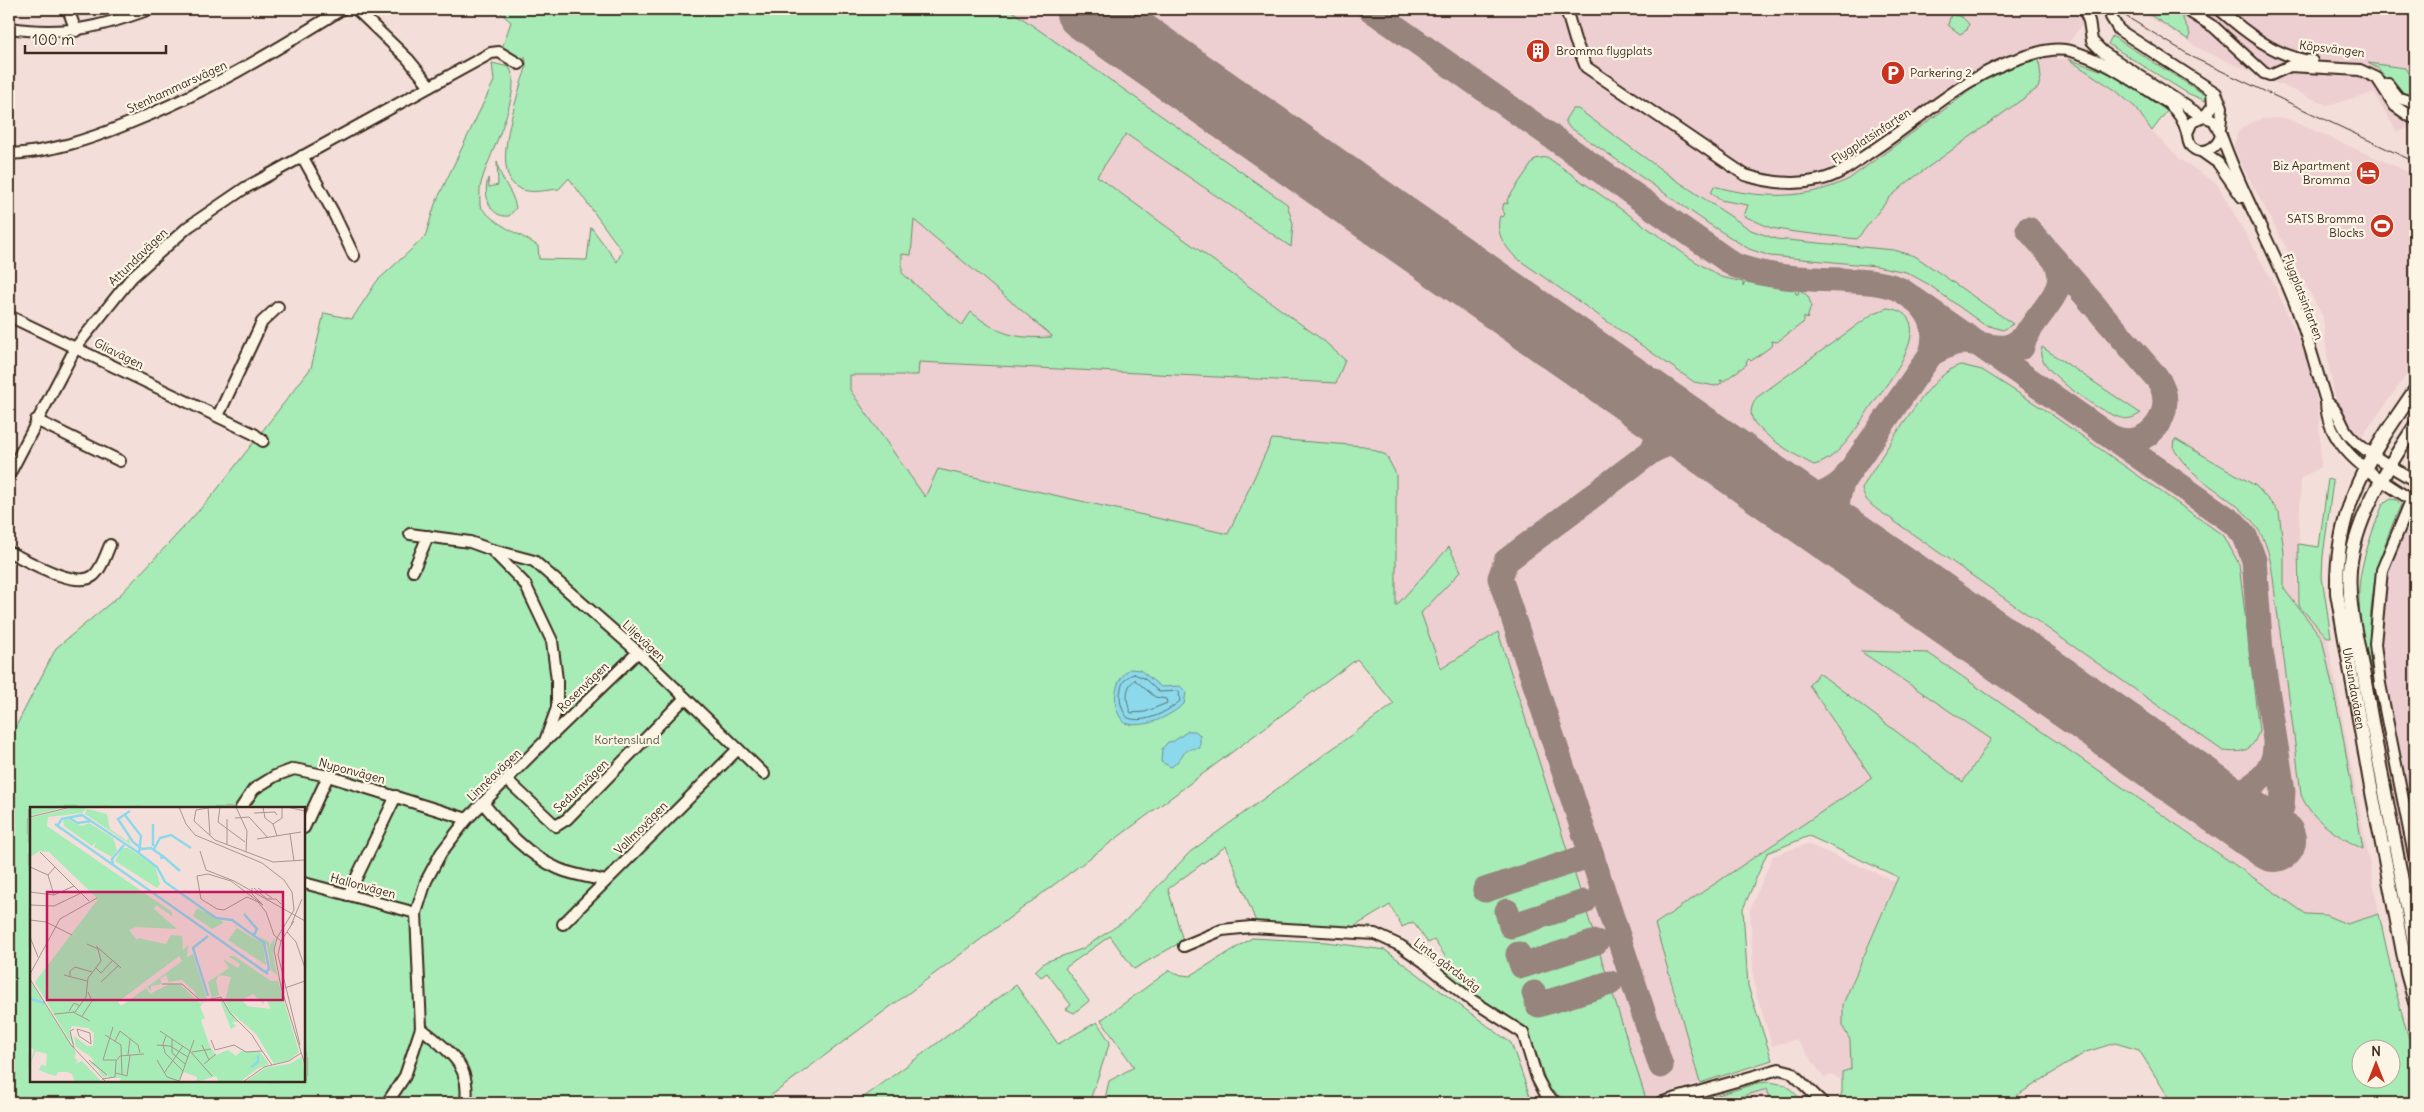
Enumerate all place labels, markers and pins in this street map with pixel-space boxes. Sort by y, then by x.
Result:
building icon: Bromma flygplats [1525,38,1551,64]
place label: Bromma flygplats [1556,43,1652,58]
parking icon: Parkering 2 [1880,60,1906,86]
place label: Parkering 2 [1910,65,1972,80]
place label: Biz Apartment Bromma [2273,158,2350,187]
hotel icon: Biz Apartment Bromma [2355,160,2381,186]
place label: SATS Bromma Blocks [2287,211,2364,240]
sports icon: SATS Bromma Blocks [2369,213,2395,239]

